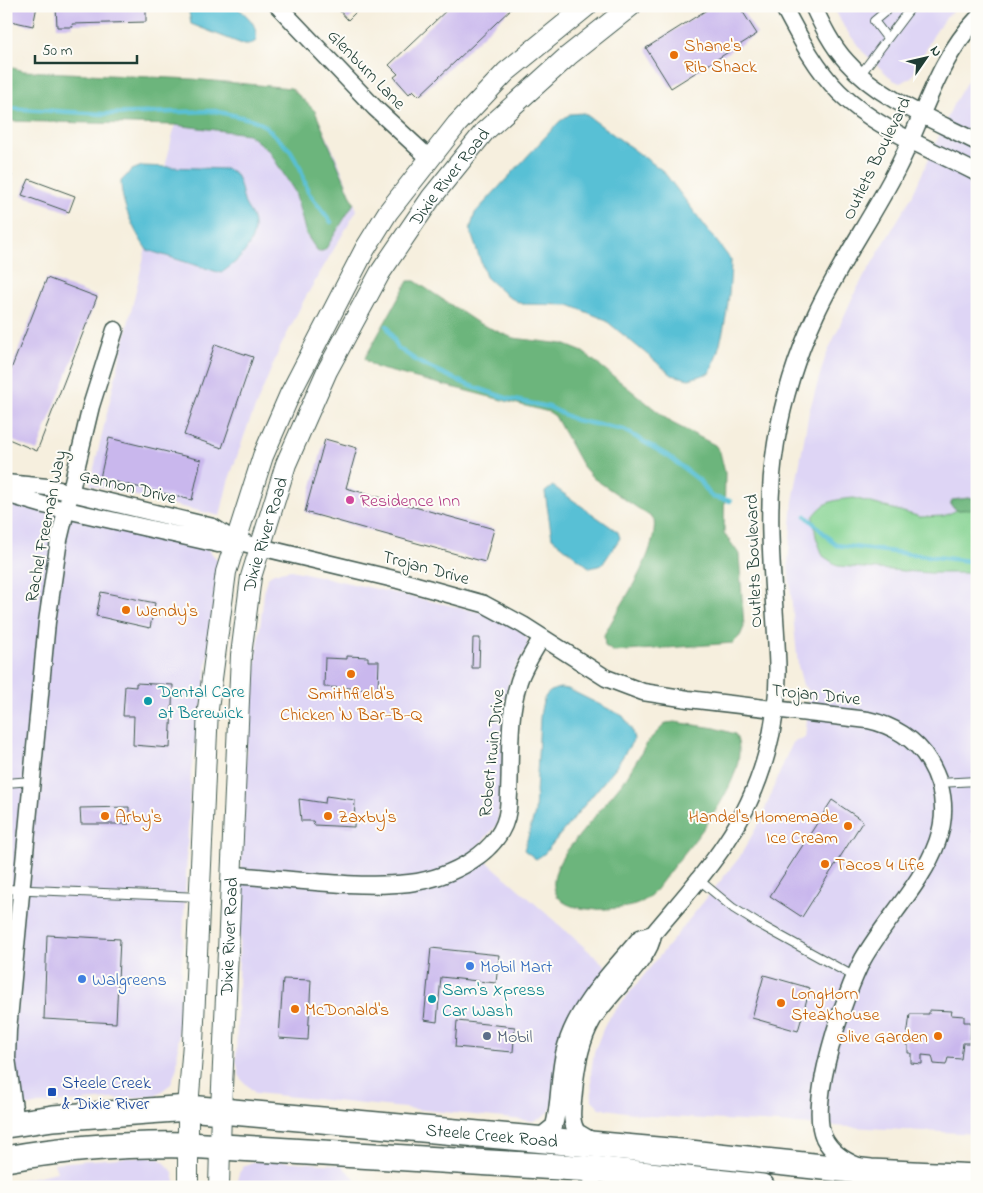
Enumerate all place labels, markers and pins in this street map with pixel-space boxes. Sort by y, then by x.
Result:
place label: Shane's Rib Shack [684,34,757,81]
marker: Shane's Rib Shack [668,49,680,61]
place label: Residence Inn [360,489,460,515]
marker: Residence Inn [344,494,356,506]
place label: Wendy's [136,599,198,625]
marker: Wendy's [120,604,132,616]
marker: Smithfield's Chicken 'N Bar-B-Q [345,668,357,680]
place label: Dental Care at Berewick [157,680,246,727]
place label: Smithfield's Chicken 'N Bar-B-Q [280,682,422,729]
marker: Dental Care at Berewick [142,695,154,707]
place label: Arby's [115,805,162,831]
place label: Zaxby's [338,805,397,831]
place label: Handel's Homemade Ice Cream [688,805,839,852]
marker: Arby's [99,810,111,822]
marker: Zaxby's [322,810,334,822]
marker: Handel's Homemade Ice Cream [842,820,854,832]
place label: Tacos 4 Life [835,853,925,879]
marker: Tacos 4 Life [819,858,831,870]
place label: Mobil Mart [480,955,552,981]
marker: Mobil Mart [464,960,476,972]
place label: Walgreens [92,968,167,995]
marker: Walgreens [76,973,88,985]
place label: Sam's Xpress Car Wash [442,978,545,1025]
place label: LongHorn Steakhouse [791,982,881,1029]
marker: Sam's Xpress Car Wash [426,993,438,1005]
marker: LongHorn Steakhouse [775,997,787,1009]
place label: McDonald's [305,998,389,1024]
marker: McDonald's [289,1003,301,1015]
place label: Mobil [497,1025,533,1051]
place label: Olive Garden [836,1025,928,1051]
marker: Mobil [481,1030,493,1042]
marker: Olive Garden [932,1030,944,1042]
place label: Steele Creek & Dixie River [62,1071,151,1118]
marker: Steele Creek & Dixie River [46,1086,58,1098]

